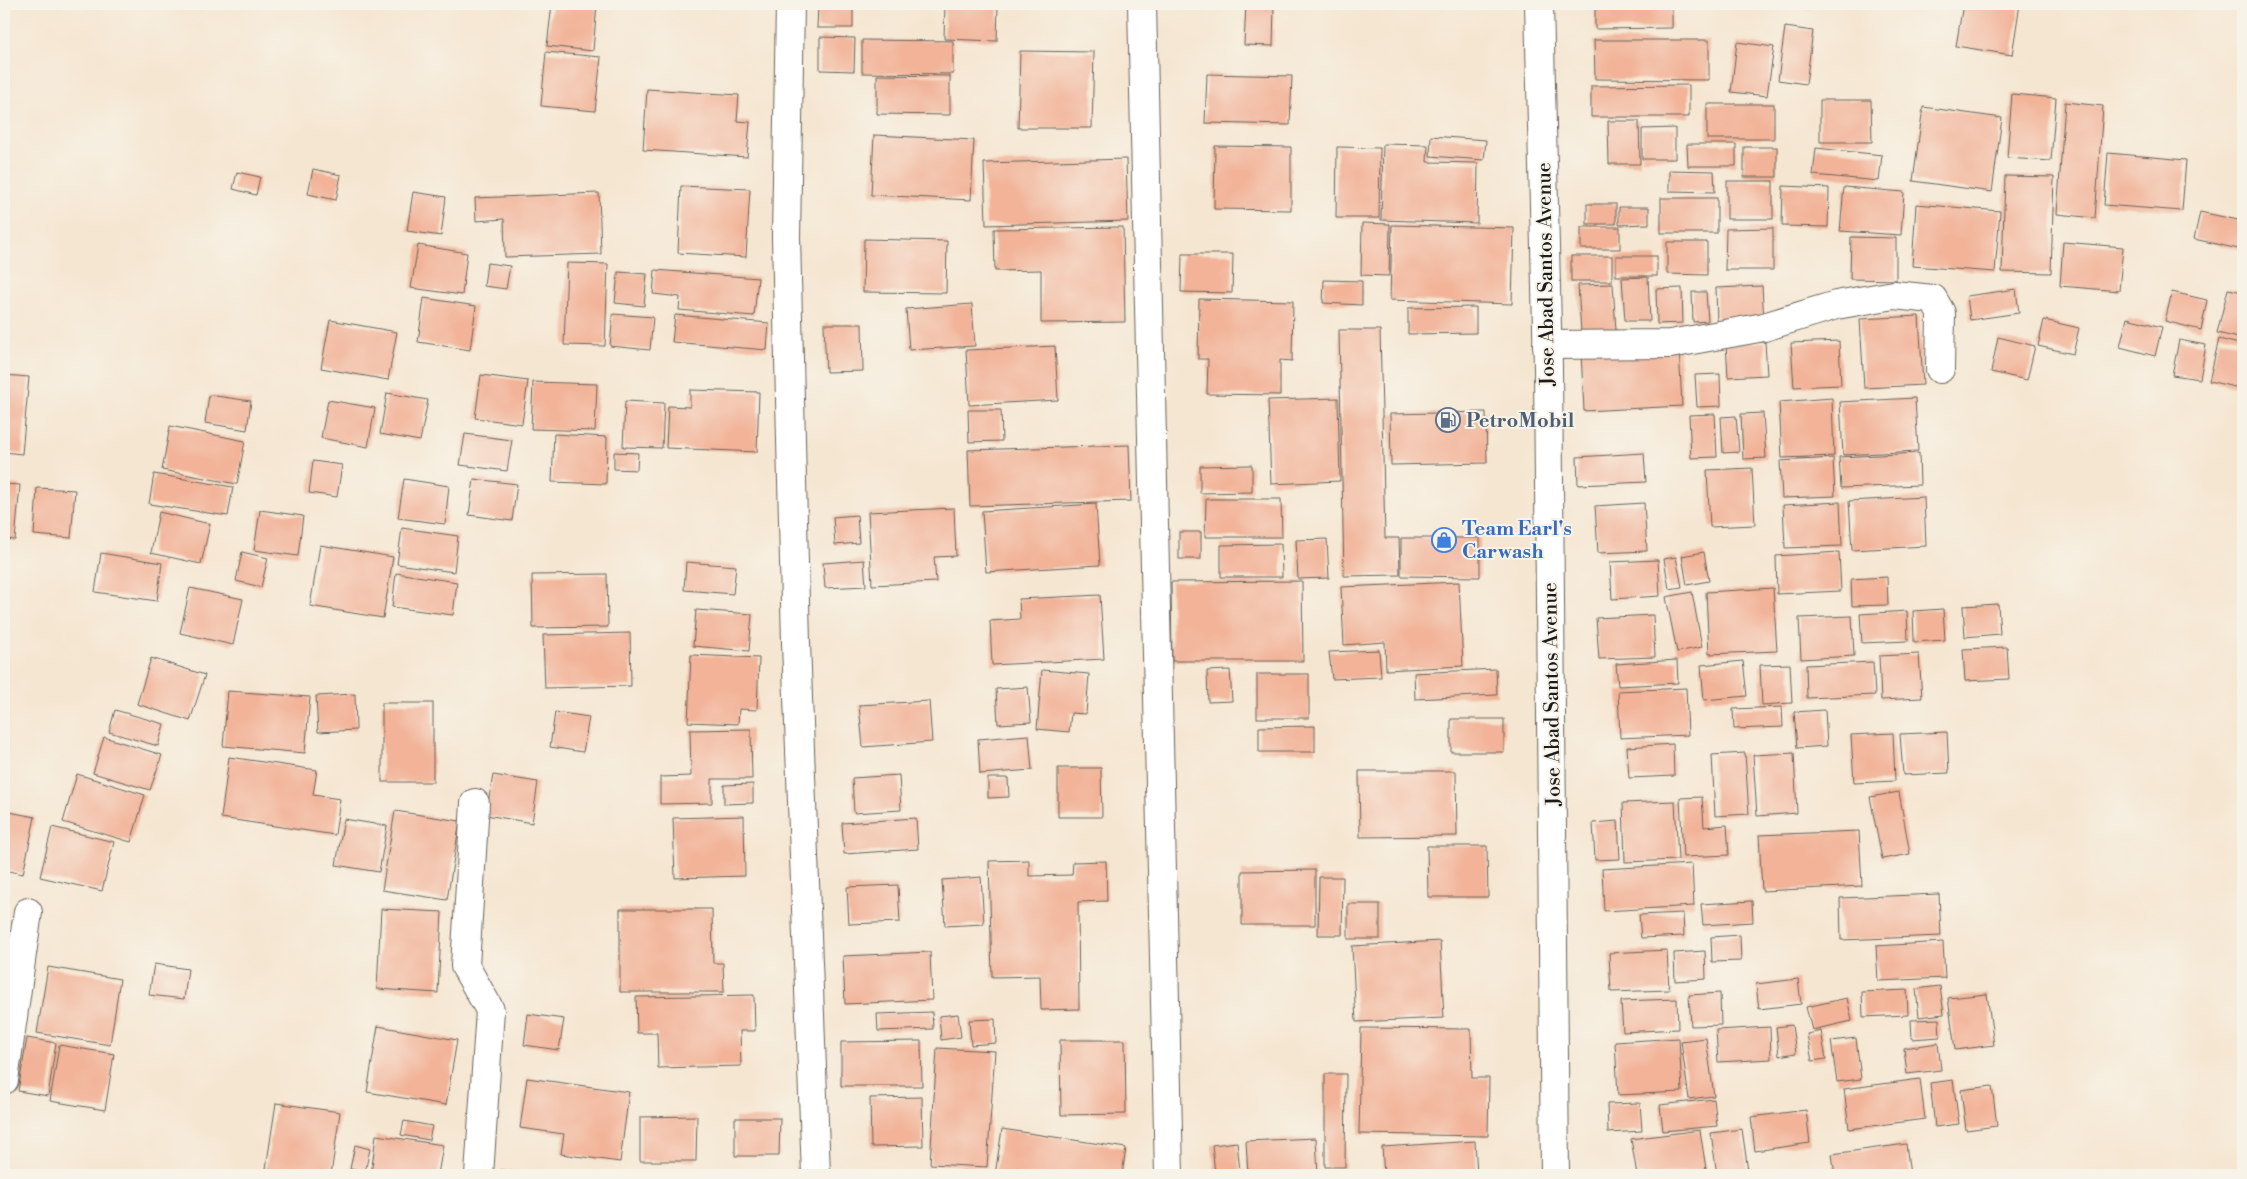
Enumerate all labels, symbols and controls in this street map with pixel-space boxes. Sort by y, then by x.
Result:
street label: Jose Abad Santos Avenue [1532,162,1561,387]
fuel station icon: PetroMobil [1435,407,1461,433]
place label: PetroMobil [1466,409,1575,434]
place label: Team Earl's Carwash [1462,517,1572,565]
shop icon: Team Earl's Carwash [1431,527,1457,553]
street label: Jose Abad Santos Avenue [1538,582,1567,807]

